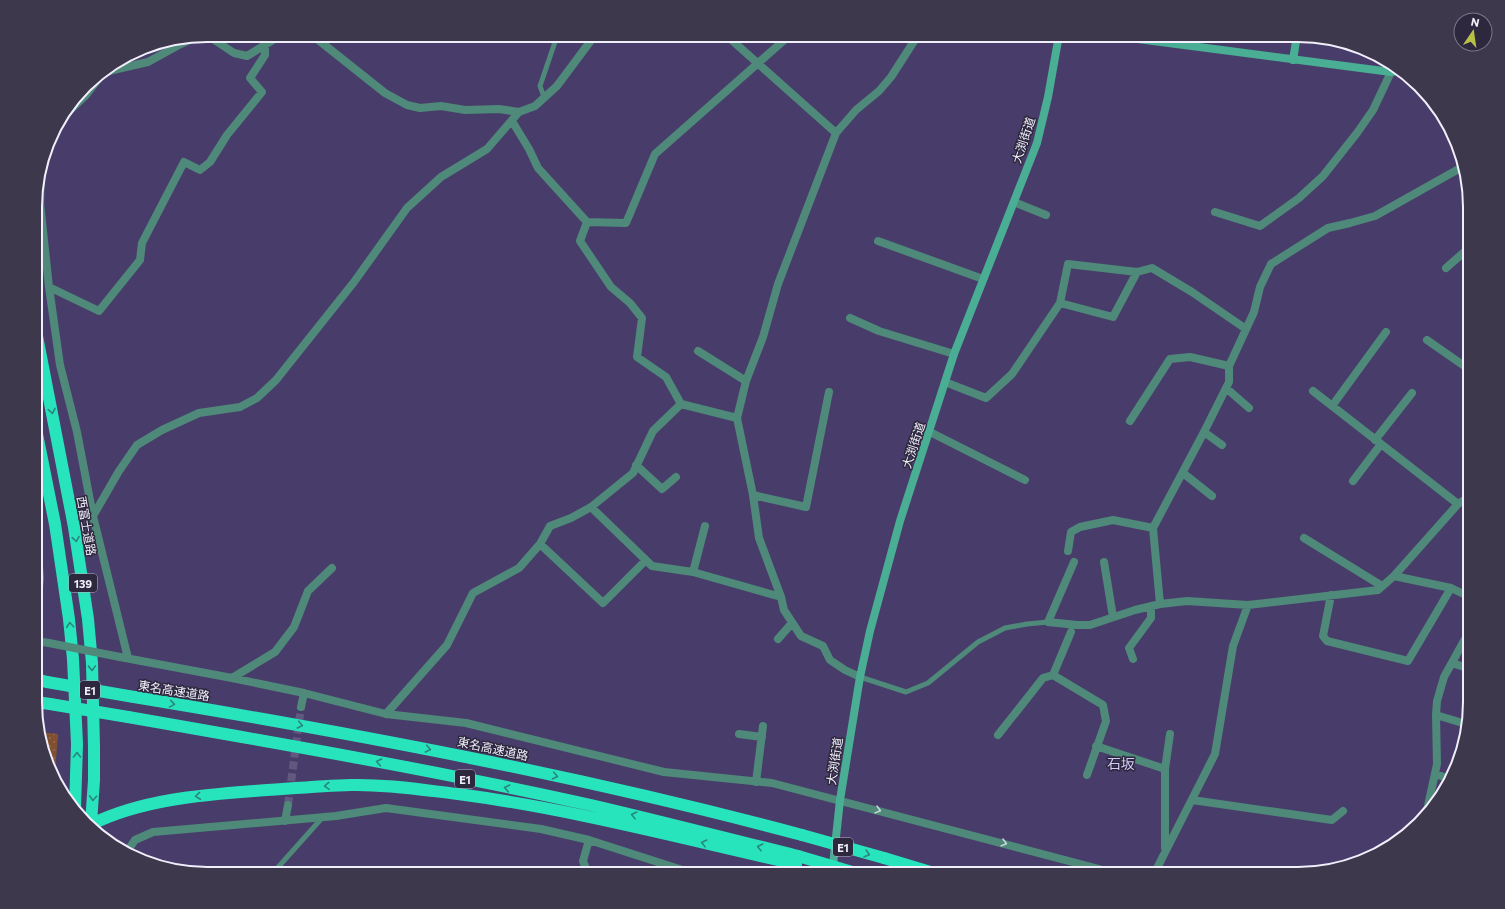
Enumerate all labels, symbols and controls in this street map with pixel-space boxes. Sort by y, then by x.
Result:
north arrow [1453,12,1493,52]
text: N [1470,15,1481,29]
street label: 大渕街道 [1009,115,1037,165]
one-way arrow [47,408,56,414]
street label: 大渕街道 [899,420,927,470]
street label: 西富士道路 [75,495,99,557]
one-way arrow [71,536,80,542]
road number: 139 [69,574,97,592]
one-way arrow [65,622,74,628]
one-way arrow [88,665,96,671]
street label: 東名高速道路 [137,677,211,703]
road number: E1 [80,681,100,699]
one-way arrow [169,699,175,707]
one-way arrow [297,720,303,729]
street label: 東名高速道路 [456,734,530,762]
street label: 大渕街道 [823,736,845,786]
one-way arrow [425,744,431,753]
one-way arrow [73,752,81,758]
district label: 石坂 [1107,755,1135,772]
one-way arrow [376,758,383,767]
road number: E1 [455,770,475,788]
one-way arrow [552,771,558,779]
one-way arrow [324,782,330,791]
one-way arrow [504,784,510,792]
one-way arrow [195,791,201,800]
one-way arrow [89,795,98,801]
one-way arrow [874,805,881,814]
one-way arrow [631,812,637,820]
road number: E1 [833,838,853,856]
one-way arrow [1000,839,1007,847]
one-way arrow [700,840,707,848]
one-way arrow [757,843,763,851]
one-way arrow [863,849,870,858]

